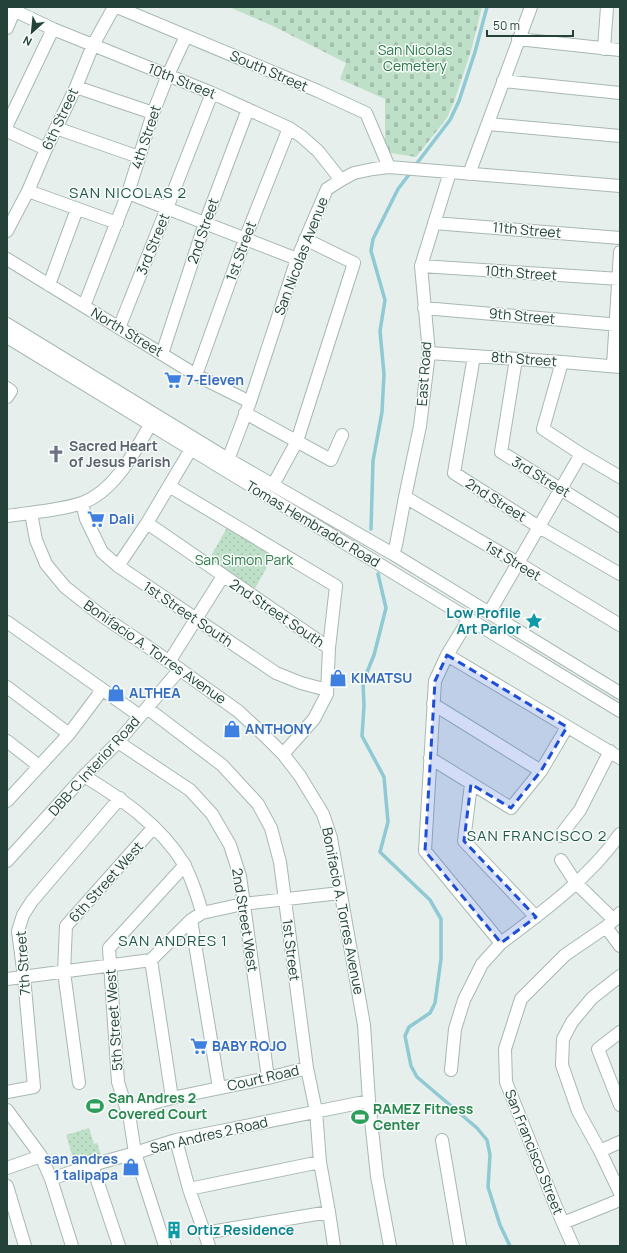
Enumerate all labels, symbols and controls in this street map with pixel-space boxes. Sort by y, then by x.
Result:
north arrow [12,12,52,52]
scale bar [487,12,573,38]
text: 50 m [493,17,520,34]
text: N [20,33,34,50]
park label: San Nicolas Cemetery [378,40,452,75]
street label: South Street [227,46,311,96]
street label: 10th Street [145,58,219,103]
street label: 6th Street [37,84,82,153]
street label: 4th Street [126,102,165,171]
district label: SAN NICOLAS 2 [69,182,187,203]
street label: San Nicolas Avenue [269,194,332,318]
street label: 2nd Street [182,195,223,266]
street label: 3rd Street [132,210,174,277]
street label: 11th Street [492,217,563,242]
street label: 1st Street [221,218,260,283]
street label: 10th Street [485,261,558,285]
street label: North Street [88,303,167,361]
street label: 9th Street [488,303,556,328]
street label: East Road [412,341,435,407]
street label: 8th Street [490,347,558,370]
supermarket icon: 7-Eleven [163,370,183,390]
place label: 7-Eleven [186,370,244,389]
place label: Sacred Heart of Jesus Parish [69,436,171,471]
church icon: Sacred Heart of Jesus Parish [46,444,66,464]
street label: 3rd Street [509,452,574,502]
street label: 2nd Street [462,473,531,526]
street label: Tomas Hembrador Road [243,476,384,571]
supermarket icon: Dali [86,509,106,529]
place label: Dali [109,509,135,528]
street label: 1st Street [482,536,545,585]
park label: San Simon Park [195,550,294,569]
street label: 2nd Street South [226,574,328,651]
street label: 1st Street South [140,577,237,651]
street label: Bonifacio A. Torres Avenue [80,595,230,708]
place label: Low Profile Art Parlor [446,603,521,638]
place icon: Low Profile Art Parlor [524,611,544,631]
shop icon: KIMATSU [328,668,348,688]
place label: KIMATSU [351,668,412,687]
shop icon: ALTHEA [106,683,126,703]
place label: ALTHEA [129,683,181,702]
street label: DBB-C Interior Road [44,712,144,820]
shop icon: ANTHONY [222,719,242,739]
place label: ANTHONY [245,719,313,738]
district label: SAN FRANCISCO 2 [467,825,607,846]
street label: Bonifacio A. Torres Avenue [318,826,369,996]
street label: 6th Street West [64,837,147,926]
street label: 2nd Street West [228,867,263,973]
street label: 1st Street [278,918,305,982]
street label: 7th Street [11,930,34,996]
district label: SAN ANDRES 1 [118,930,228,951]
street label: 5th Street West [100,968,127,1072]
supermarket icon: BABY ROJO [189,1036,209,1056]
place label: BABY ROJO [212,1036,287,1055]
street label: Court Road [225,1060,301,1095]
street label: San Francisco Street [501,1086,568,1218]
place label: San Andres 2 Covered Court [108,1088,207,1123]
sports icon: San Andres 2 Covered Court [85,1096,105,1116]
place label: RAMEZ Fitness Center [373,1099,474,1134]
sports icon: RAMEZ Fitness Center [350,1107,370,1127]
street label: San Andres 2 Road [148,1112,270,1157]
place label: san andres 1 talipapa [44,1149,118,1184]
shop icon: san andres 1 talipapa [121,1157,141,1177]
building icon: Ortiz Residence [164,1220,184,1240]
place label: Ortiz Residence [187,1220,294,1239]

